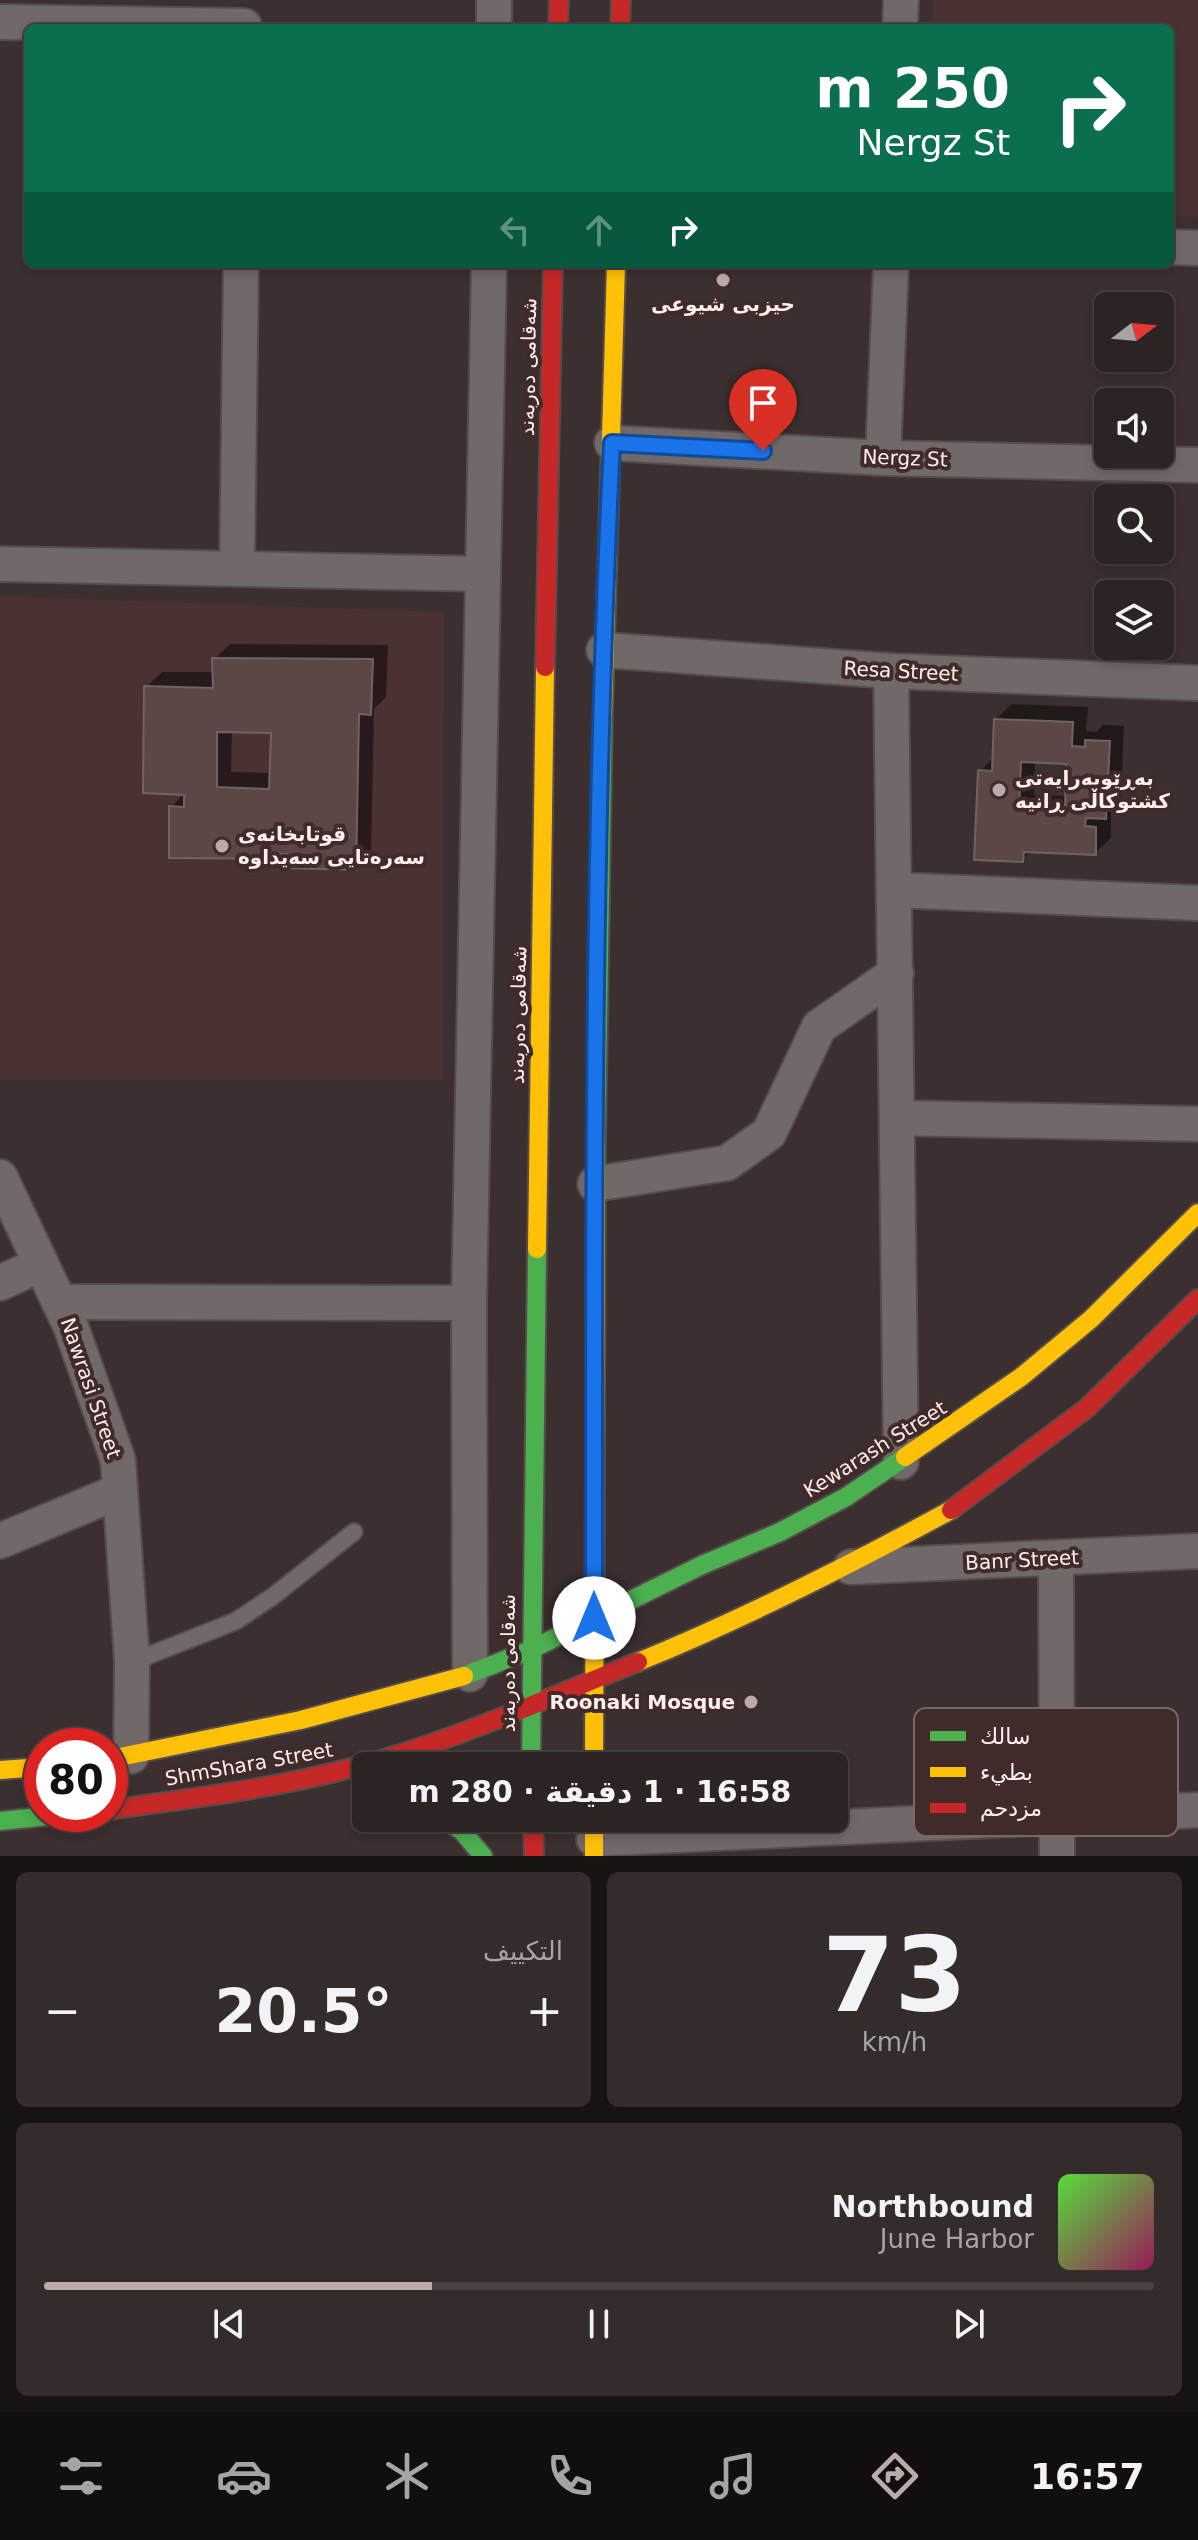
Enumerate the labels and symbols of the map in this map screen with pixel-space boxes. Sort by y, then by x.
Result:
marker: حیزبی شیوعی [714,271,732,289]
place label: حیزبی شیوعی [651,292,795,316]
north arrow [1094,292,1174,372]
street label: شەقامی دەربەند [515,298,541,436]
pin [729,369,797,451]
street label: Nergz St [862,445,948,471]
street label: Resa Street [843,656,959,686]
place label: بەڕێوبەرایەتی کشتوکاڵی ڕانیە [1015,766,1170,813]
marker: بەڕێوبەرایەتی کشتوکاڵی ڕانیە [990,781,1008,799]
place label: قوتابخانەی سەرەتایی سەیداوە [238,822,425,869]
marker: قوتابخانەی سەرەتایی سەیداوە [213,837,231,855]
street label: شەقامی دەربەند [505,946,531,1084]
street label: Nawrasi Street [56,1315,126,1462]
street label: Kewarash Street [799,1395,951,1503]
street label: Banr Street [964,1545,1080,1575]
position arrow [552,1576,636,1660]
street label: شەقامی دەربەند [496,1594,520,1732]
place label: Roonaki Mosque [550,1690,735,1714]
marker: Roonaki Mosque [742,1693,760,1711]
legend [914,1708,1178,1836]
text: سالك [980,1724,1030,1749]
speed limit sign: 80 [24,1728,128,1832]
street label: ShmShara Street [163,1737,335,1791]
text: بطيء [980,1760,1033,1786]
text: مزدحم [980,1796,1042,1822]

